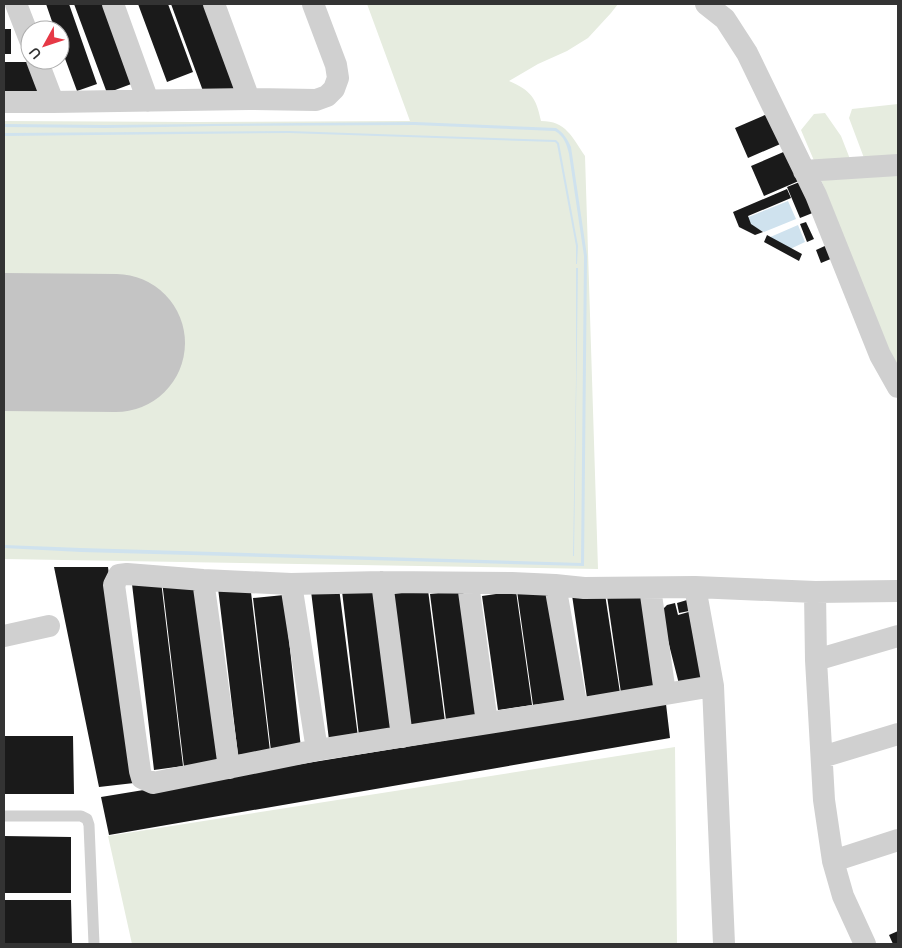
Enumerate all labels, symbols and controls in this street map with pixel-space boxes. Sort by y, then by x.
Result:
north arrow [20,20,70,70]
text: U [25,43,46,63]

